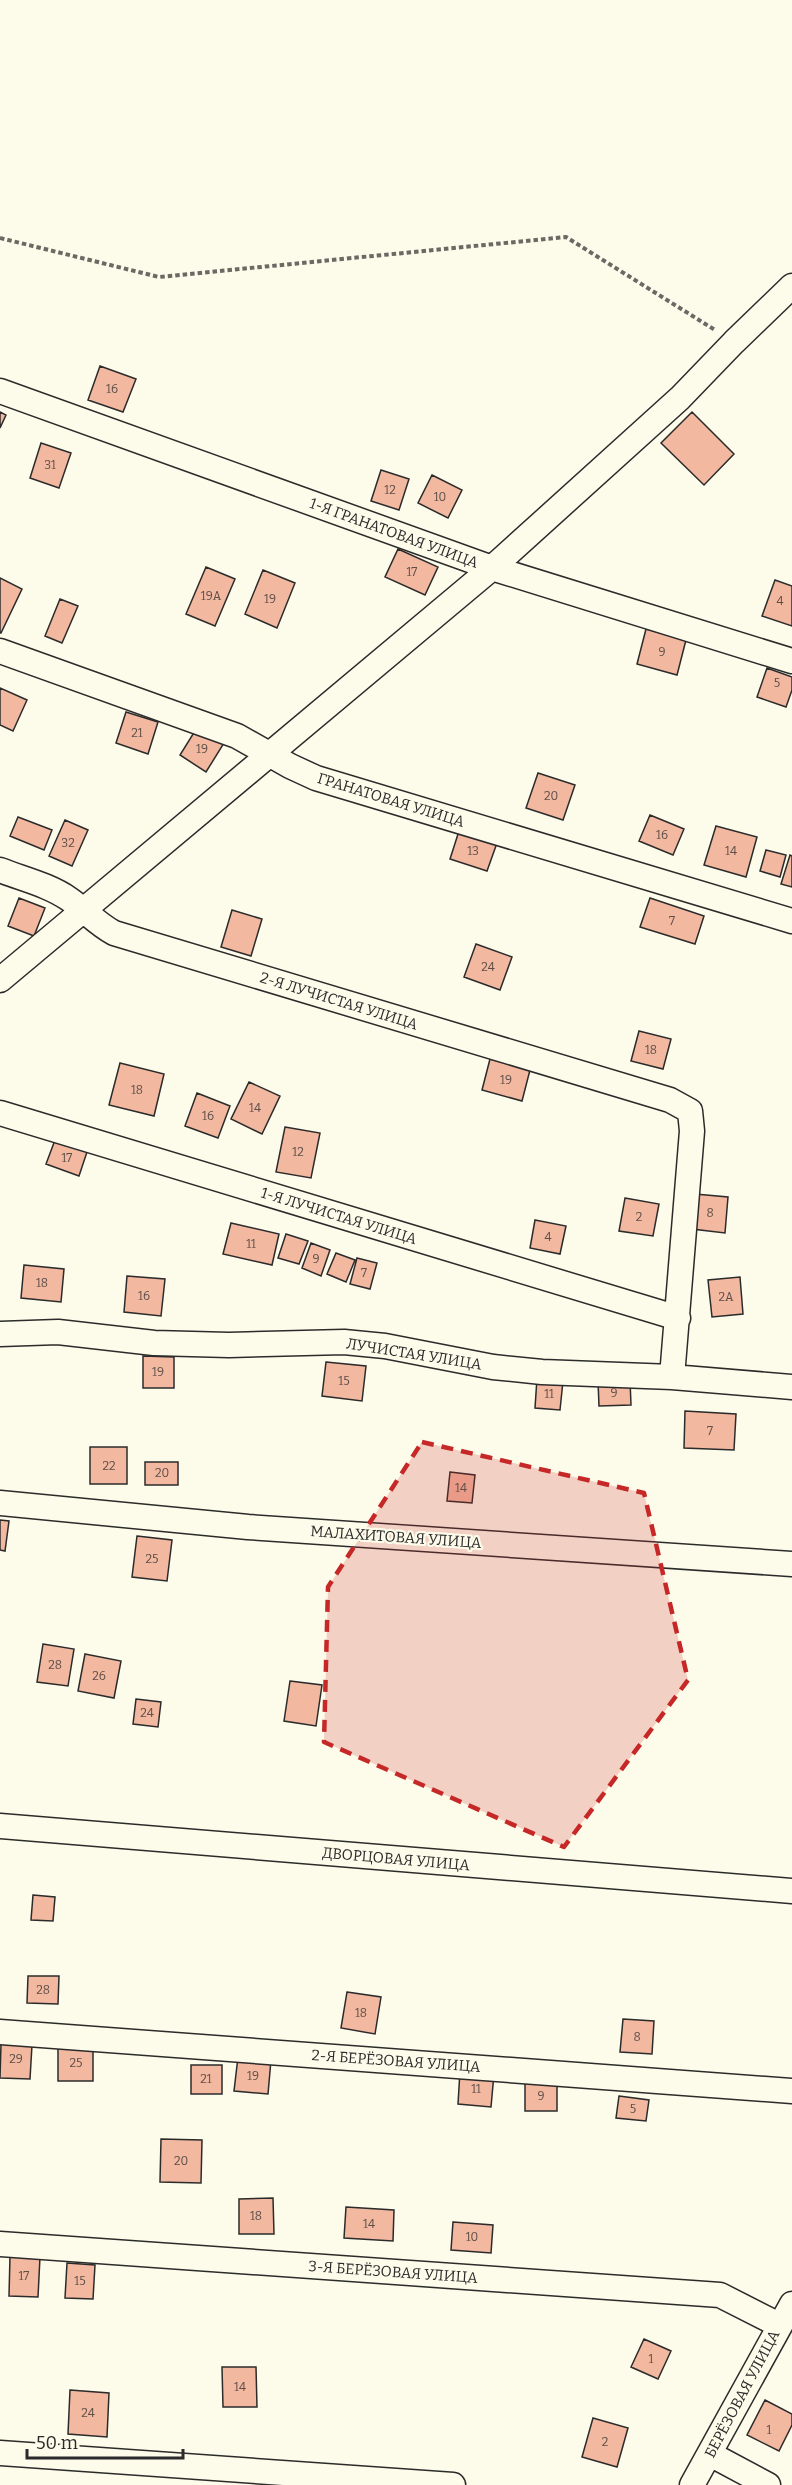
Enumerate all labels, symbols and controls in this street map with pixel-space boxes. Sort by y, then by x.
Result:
house number: 16 [106,382,118,396]
house number: 31 [44,458,56,472]
house number: 12 [384,483,396,497]
house number: 10 [434,490,446,504]
street label: 1-Я ГРАНАТОВАЯ УЛИЦА [307,494,481,572]
house number: 17 [407,565,417,579]
house number: 19А [201,589,222,603]
house number: 19 [264,592,276,606]
house number: 4 [776,594,784,608]
house number: 9 [658,645,666,659]
house number: 5 [774,676,780,690]
house number: 21 [131,726,143,740]
house number: 19 [196,742,208,756]
street label: ГРАНАТОВАЯ УЛИЦА [315,769,467,831]
house number: 20 [544,789,558,803]
house number: 16 [656,828,668,842]
house number: 32 [61,836,75,850]
house number: 13 [467,844,479,858]
house number: 14 [725,844,737,858]
house number: 7 [669,914,675,928]
house number: 24 [481,960,495,974]
street label: 2-Я ЛУЧИСТАЯ УЛИЦА [258,968,420,1034]
house number: 18 [645,1043,657,1057]
house number: 19 [500,1073,512,1087]
house number: 18 [131,1083,143,1097]
house number: 14 [249,1101,261,1115]
house number: 16 [202,1109,214,1123]
house number: 12 [292,1145,304,1159]
house number: 17 [62,1151,72,1165]
street label: 1-Я ЛУЧИСТАЯ УЛИЦА [259,1184,419,1248]
house number: 8 [706,1206,714,1220]
house number: 2 [636,1210,642,1224]
house number: 4 [544,1230,552,1244]
house number: 11 [246,1237,256,1251]
house number: 9 [312,1252,320,1266]
house number: 7 [361,1266,367,1280]
house number: 18 [36,1276,48,1290]
house number: 16 [138,1289,150,1303]
house number: 2А [718,1290,734,1304]
street label: ЛУЧИСТАЯ УЛИЦА [345,1334,483,1374]
house number: 19 [152,1365,164,1379]
house number: 15 [338,1374,350,1388]
house number: 9 [610,1386,618,1400]
house number: 11 [544,1387,554,1401]
house number: 7 [707,1424,713,1438]
house number: 22 [102,1459,116,1473]
house number: 20 [155,1466,169,1480]
house number: 14 [455,1481,467,1495]
street label: МАЛАХИТОВАЯ УЛИЦА [310,1522,483,1552]
house number: 25 [146,1552,158,1566]
house number: 28 [48,1658,62,1672]
house number: 26 [92,1669,106,1683]
house number: 24 [140,1706,154,1720]
street label: ДВОРЦОВАЯ УЛИЦА [322,1844,471,1874]
house number: 28 [36,1983,50,1997]
house number: 18 [355,2006,367,2020]
house number: 8 [633,2030,641,2044]
street label: 2-Я БЕРЁЗОВАЯ УЛИЦА [311,2046,481,2076]
house number: 29 [9,2052,23,2066]
house number: 25 [70,2056,82,2070]
house number: 19 [247,2069,259,2083]
house number: 21 [200,2072,212,2086]
house number: 11 [471,2082,481,2096]
house number: 9 [537,2089,545,2103]
house number: 5 [630,2102,636,2116]
house number: 20 [174,2154,188,2168]
house number: 18 [250,2209,262,2223]
house number: 14 [363,2217,375,2231]
house number: 10 [466,2230,478,2244]
street label: 3-Я БЕРЁЗОВАЯ УЛИЦА [308,2257,479,2287]
house number: 17 [19,2269,29,2283]
house number: 15 [74,2274,86,2288]
street label: БЕРЁЗОВАЯ УЛИЦА [701,2327,783,2461]
house number: 1 [649,2352,654,2366]
house number: 14 [234,2380,246,2394]
house number: 24 [81,2406,95,2420]
scale bar [27,2422,183,2460]
house number: 1 [767,2423,772,2437]
text: 50 m [36,2432,78,2454]
house number: 2 [602,2435,608,2449]

